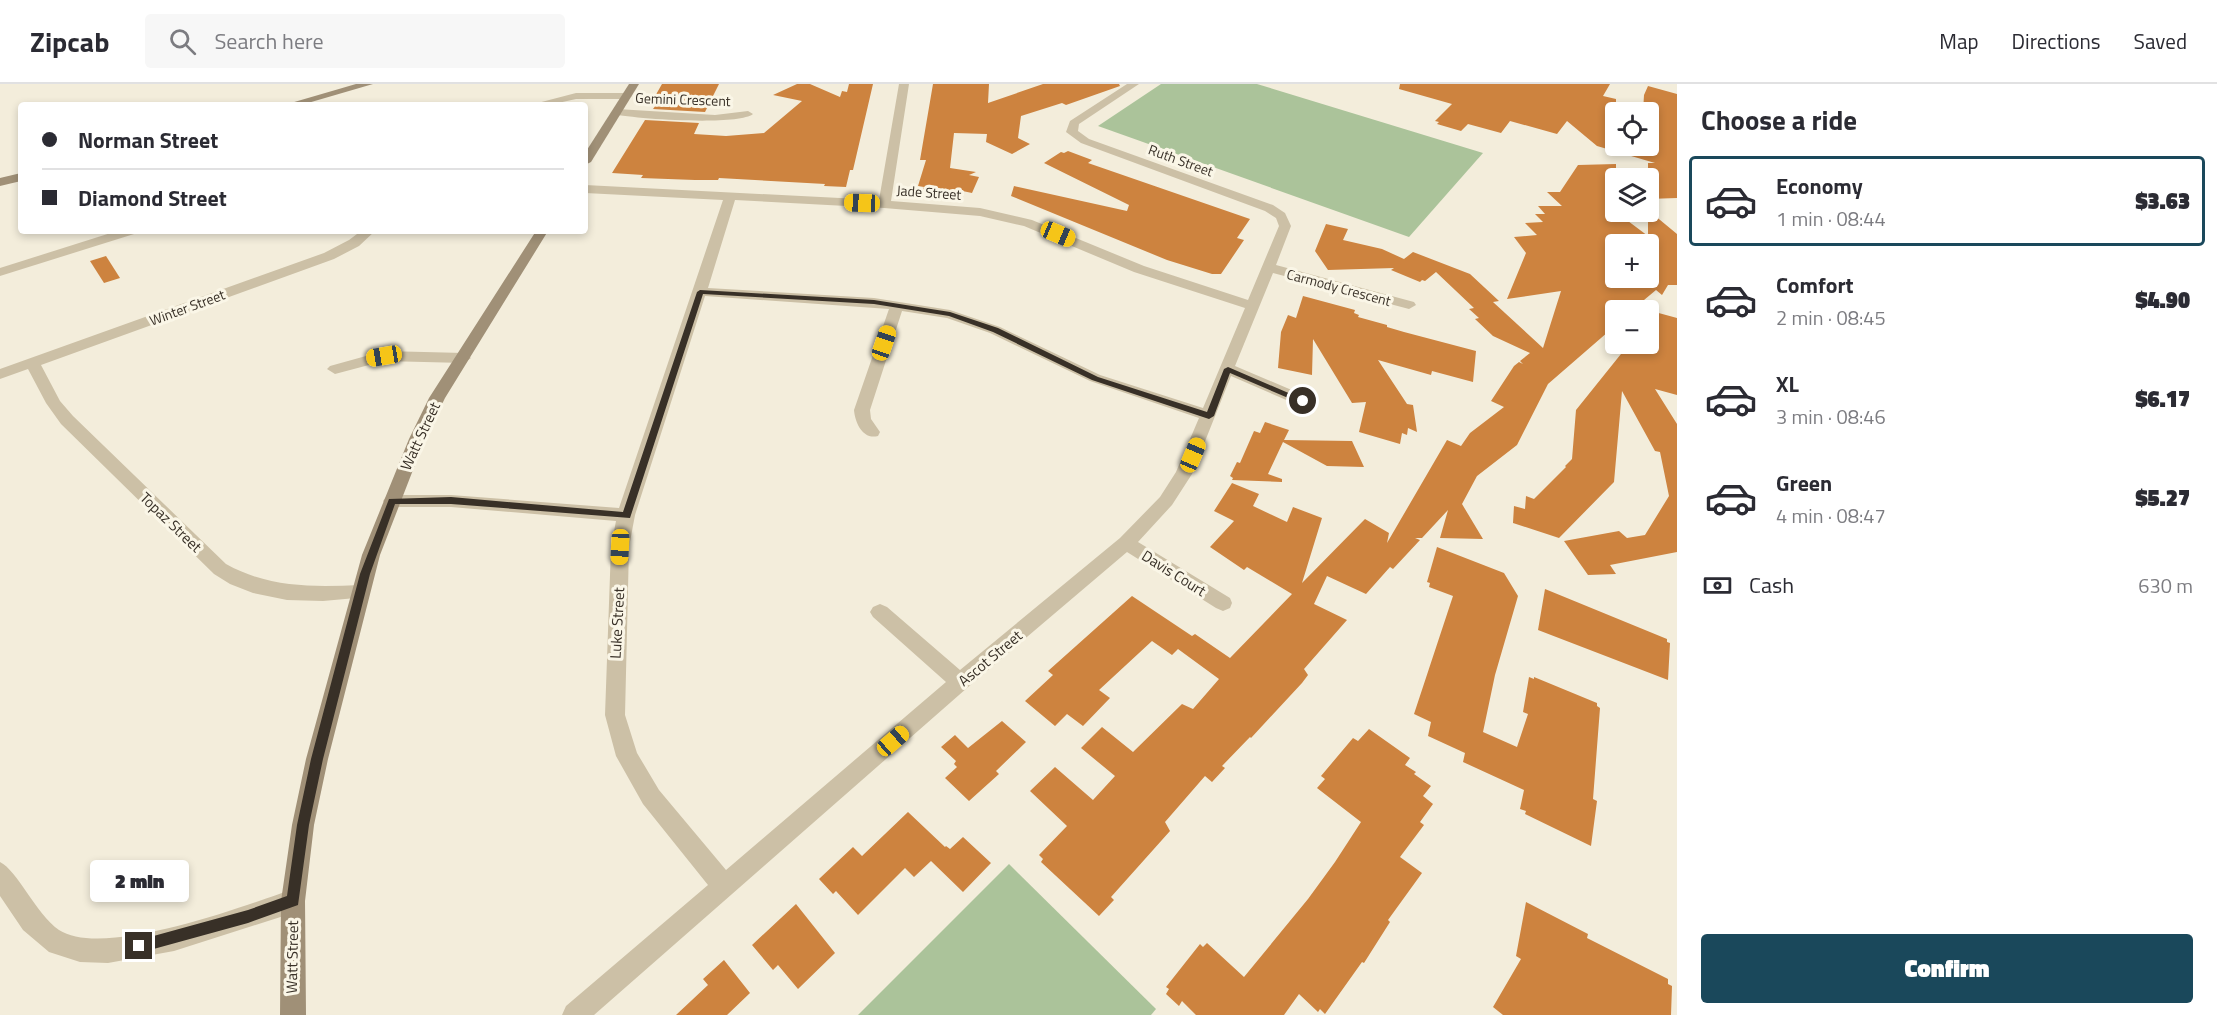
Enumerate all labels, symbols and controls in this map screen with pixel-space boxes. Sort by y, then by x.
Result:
search box [145,14,565,68]
text: Zipcab [30,20,109,63]
text: Search here [214,24,324,58]
icon: search [166,25,199,58]
text: Map [1939,25,1979,57]
text: Directions [2012,25,2101,57]
text: Saved [2134,25,2187,57]
street label: Gemini Crescent [635,87,731,111]
text: Choose a ride [1701,99,1857,140]
map controls [1605,102,1659,354]
button: locate [1605,102,1659,156]
text: Norman Street [78,123,218,157]
street label: Ruth Street [1146,139,1216,181]
button: layers [1605,168,1659,222]
text: Economy [1776,169,1863,203]
icon: car [1704,174,1758,228]
street label: Jade Street [896,179,962,205]
text: Diamond Street [78,181,227,215]
text: $3.63 [2135,184,2190,218]
car [844,193,880,213]
text: 1 min · 08:44 [1776,203,1886,234]
car [1038,219,1078,249]
button: + [1605,234,1659,288]
street label: Carmody Crescent [1285,263,1394,311]
text: Comfort [1776,268,1854,302]
icon: car [1704,273,1758,327]
text: $4.90 [2135,283,2190,317]
street label: Winter Street [146,284,228,330]
button: − [1605,300,1659,354]
text: 2 min · 08:45 [1776,302,1886,333]
car [870,323,898,363]
car [365,344,403,368]
text: XL [1776,367,1799,401]
icon: car [1704,372,1758,426]
text: $6.17 [2135,382,2190,416]
route start [1289,387,1316,414]
street label: Watt Street [394,397,446,474]
text: 3 min · 08:46 [1776,401,1886,432]
car [1178,435,1208,475]
text: Green [1776,466,1832,500]
icon: car [1704,471,1758,525]
text: $5.27 [2135,481,2190,515]
street label: Topaz Street [135,486,208,558]
text: 4 min · 08:47 [1776,500,1886,531]
car [610,529,630,565]
street label: Davis Court [1137,544,1211,602]
text: Cash [1749,568,1794,602]
icon: cash [1701,569,1734,602]
text: 630 m [2138,570,2193,601]
street label: Luke Street [604,586,630,659]
street label: Ascot Street [953,624,1028,692]
car [874,722,912,760]
callout: 2 min [90,859,188,901]
text: 2 min [115,865,164,896]
street label: Watt Street [280,920,304,994]
route end [125,932,152,959]
button: Confirm [1701,934,2193,1003]

